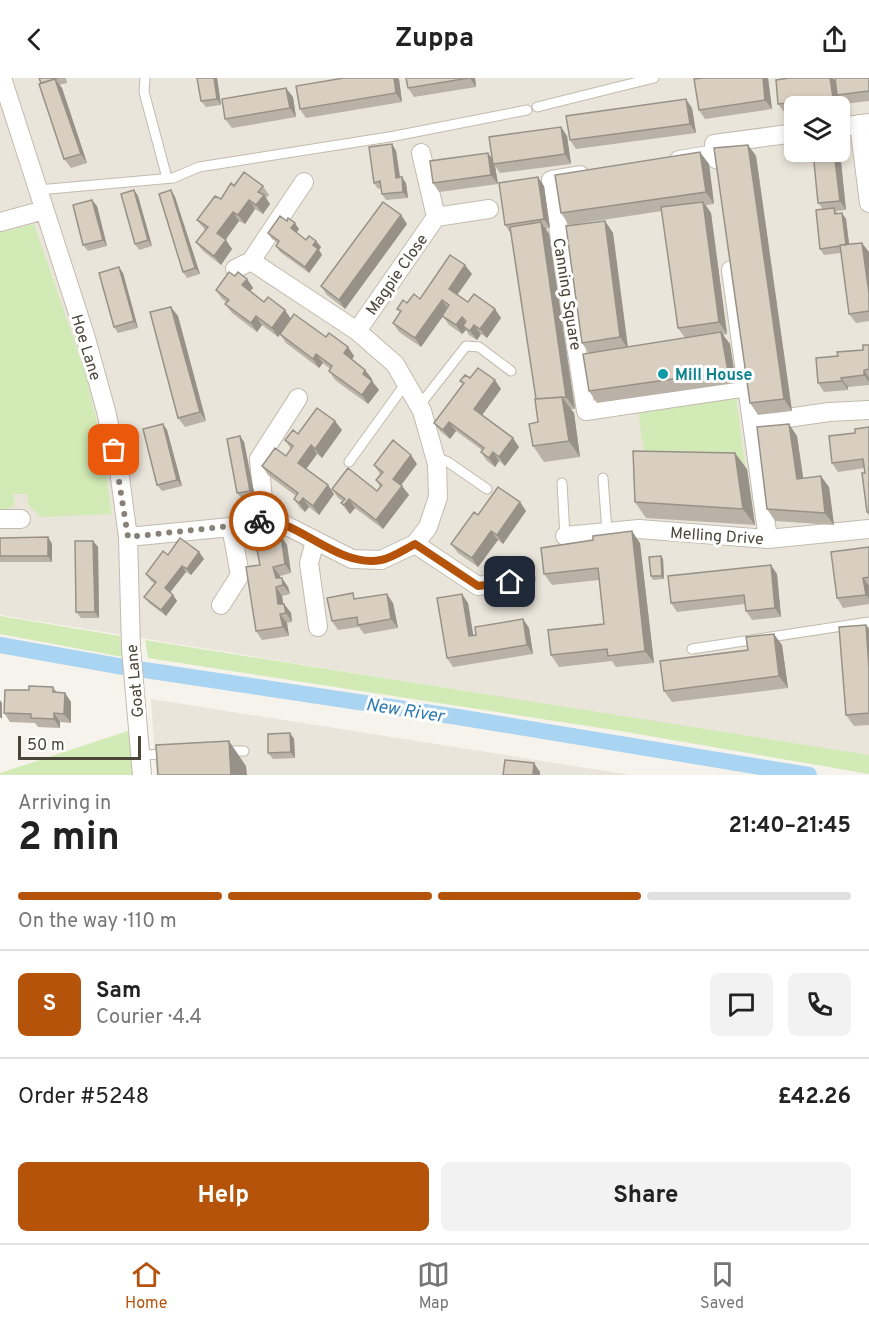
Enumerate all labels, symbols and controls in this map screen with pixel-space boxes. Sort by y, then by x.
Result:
text: Zuppa [395,22,474,56]
icon: back [18,23,51,56]
icon: share [818,23,851,56]
map controls [784,96,850,162]
button: layers [784,96,850,162]
street label: Magpie Close [362,231,433,320]
street label: Canning Square [547,237,585,352]
street label: Hoe Lane [66,312,105,383]
place label: Mill House [675,366,753,386]
marker: Mill House [656,367,670,381]
pin [88,424,139,475]
icon: bag [97,433,130,466]
courier [229,491,289,551]
icon: bike [243,505,276,538]
street label: Melling Drive [669,524,764,550]
pin [484,556,535,607]
icon: home [493,565,526,598]
street label: Goat Lane [123,643,149,718]
water label: New River [364,694,447,729]
scale bar [18,733,141,760]
text: 50 m [27,736,65,756]
text: Arriving in [18,791,111,817]
text: 21:40–21:45 [729,813,851,840]
text: 2 min [18,815,120,864]
text: On the way · 110 m [18,909,177,935]
button: chat [710,973,773,1036]
button: phone [788,973,851,1036]
text: Sam [96,978,141,1005]
text: S [43,991,56,1018]
text: Courier · 4.4 [96,1005,202,1031]
text: Order #5248 [18,1084,149,1111]
text: £42.26 [778,1084,851,1111]
button: Help [18,1162,429,1231]
button: Share [441,1162,851,1231]
tab: Home [125,1258,167,1314]
tab: Map [417,1258,450,1314]
tab: Saved [700,1258,744,1314]

